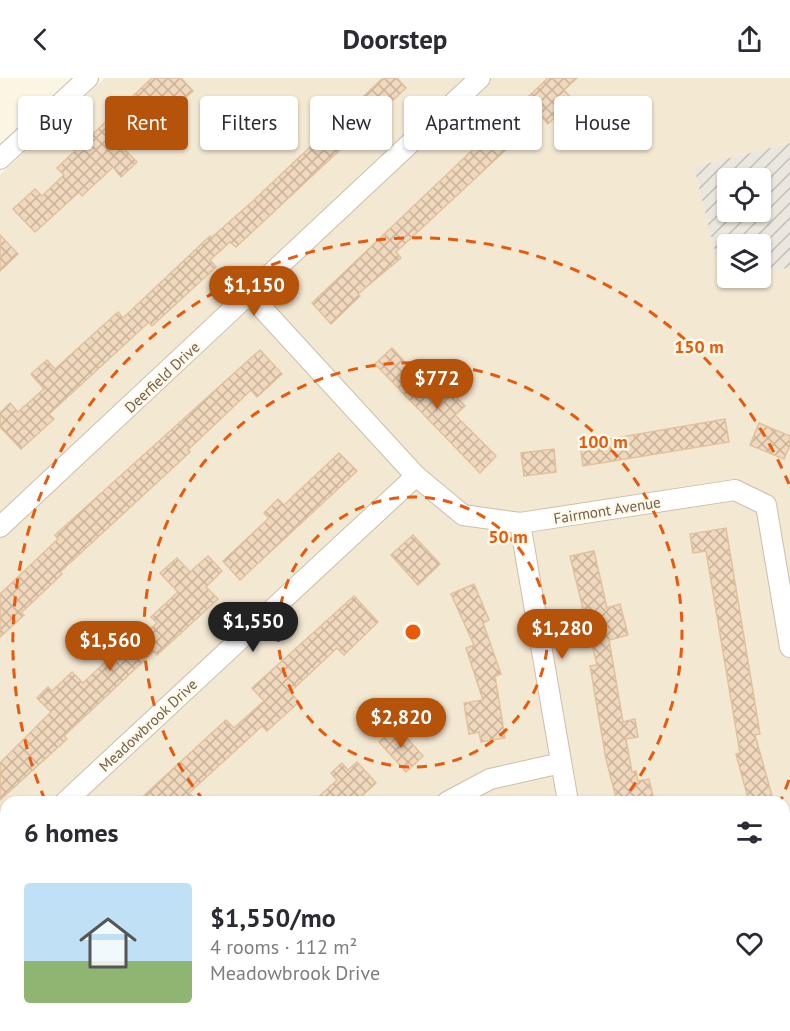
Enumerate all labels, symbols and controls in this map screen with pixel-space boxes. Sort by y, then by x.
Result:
text: Doorstep [343,22,447,56]
icon: back [24,23,57,56]
icon: share [733,23,766,56]
chip: Buy [18,96,93,150]
chip: Rent [105,96,188,150]
chip: Filters [200,96,298,150]
chip: New [310,96,392,150]
chip: Apartment [404,96,542,150]
chip: House [554,96,652,150]
map controls [717,168,771,288]
button: locate [717,168,771,222]
button: layers [717,234,771,288]
pin: $1,150 [205,266,303,317]
text: $1,150 [223,272,285,298]
text: 150 m [674,335,724,358]
street label: Deerfield Drive [120,337,204,417]
pin: $772 [401,359,473,410]
text: $772 [414,365,460,391]
text: 100 m [578,430,628,453]
street label: Fairmont Avenue [552,492,662,528]
text: 50 m [488,525,528,548]
pin: $1,550 [204,602,302,653]
text: $1,550 [222,608,284,634]
pin: $1,280 [513,609,611,660]
text: $1,280 [531,615,593,641]
pin: $1,560 [61,621,159,672]
centre of rings [403,622,423,642]
text: $1,560 [79,627,141,653]
street label: Meadowbrook Drive [95,675,201,775]
pin: $2,820 [352,698,450,749]
text: $2,820 [370,704,432,730]
text: 6 homes [24,816,119,849]
icon: filters [733,816,766,849]
text: $1,550/mo [210,901,336,934]
icon: home [72,907,144,979]
icon: heart [733,927,766,960]
text: 4 rooms · 112 m² [210,934,357,960]
text: Meadowbrook Drive [210,960,380,986]

